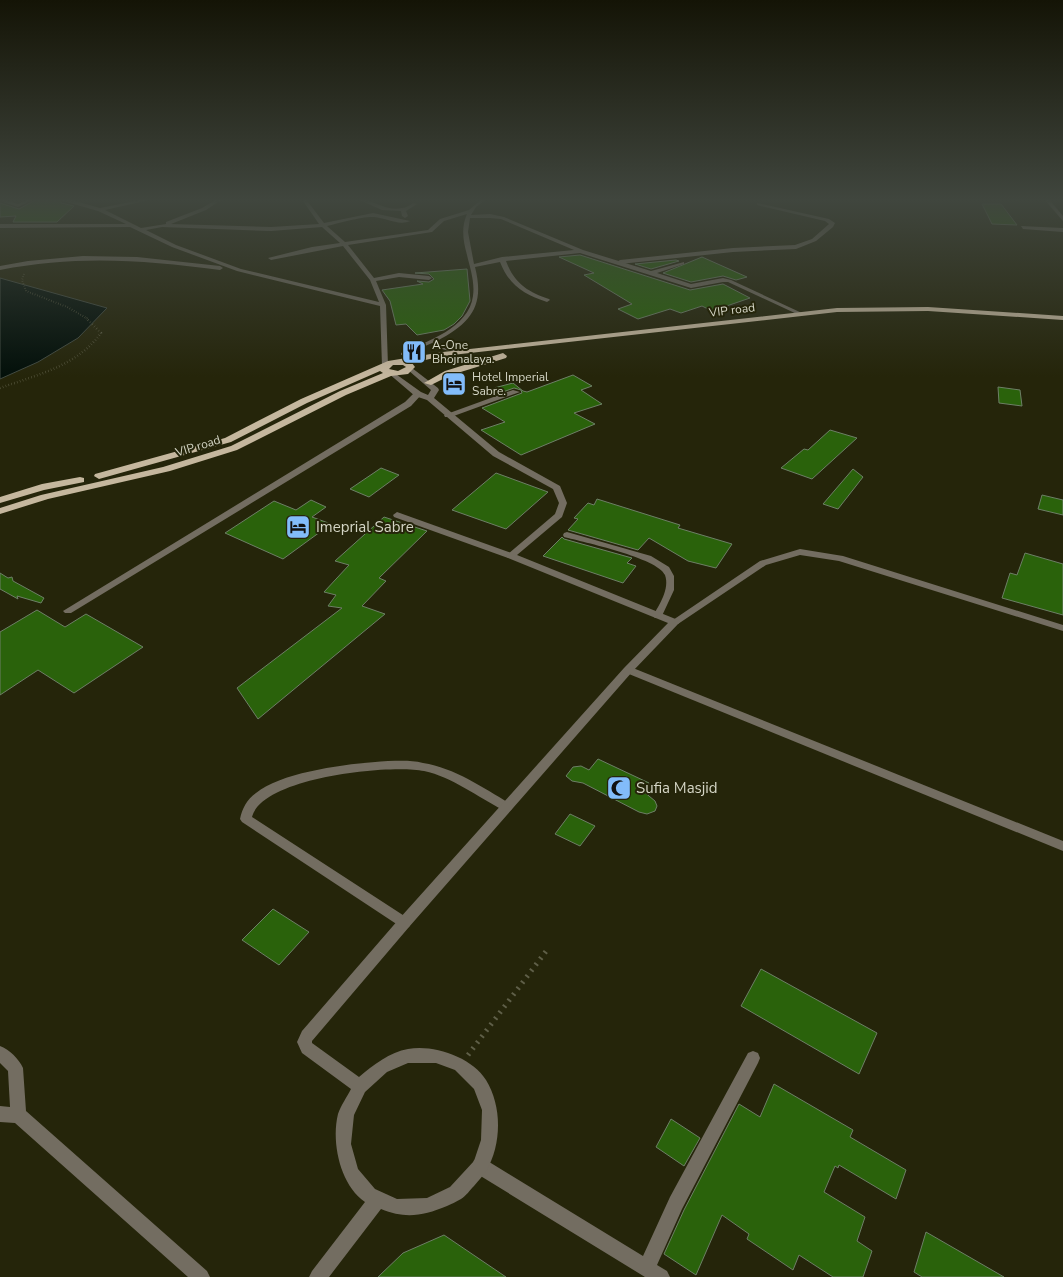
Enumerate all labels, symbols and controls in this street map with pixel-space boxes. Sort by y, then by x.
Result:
street label: VIP road [707,299,756,321]
place label: A-One Bhojnalaya. [432,337,495,367]
restaurant icon: A-One Bhojnalaya. [401,339,427,365]
place label: Hotel Imperial Sabre. [472,369,549,399]
hotel icon: Hotel Imperial Sabre. [441,371,467,397]
street label: VIP road [173,432,222,461]
hotel icon: Imeprial Sabre [285,514,311,540]
place label: Imeprial Sabre [316,517,414,537]
mosque icon: Sufia Masjid [606,775,632,801]
place label: Sufia Masjid [636,778,718,798]

